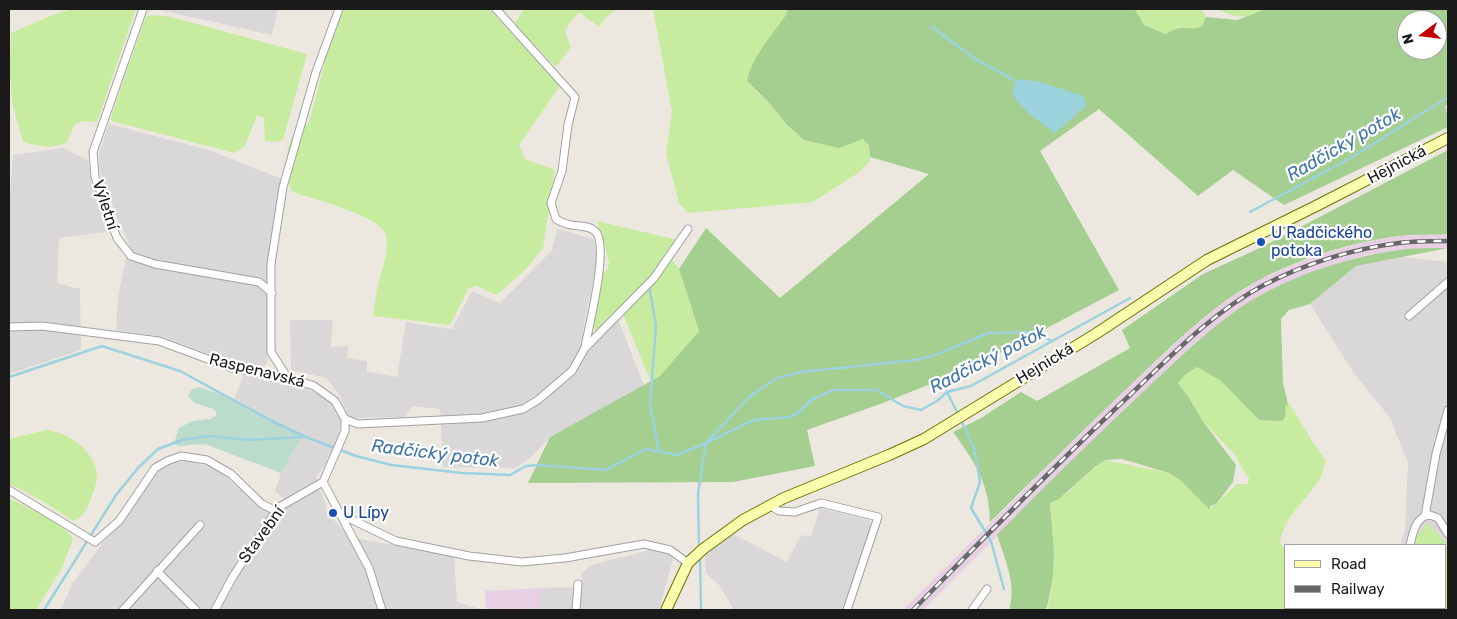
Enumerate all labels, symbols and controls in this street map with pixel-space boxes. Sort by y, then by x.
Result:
north arrow [1397,10,1447,60]
text: N [1398,32,1418,46]
water label: Radčický potok [1283,104,1405,186]
street label: Hejnická [1364,142,1430,188]
street label: Výletní [88,177,122,233]
place label: U Radčického potoka [1271,223,1372,261]
marker: U Radčického potoka [1255,236,1267,248]
water label: Radčický potok [926,321,1050,399]
street label: Hejnická [1013,339,1077,389]
street label: Raspenavská [207,350,307,392]
water label: Radčický potok [370,435,500,473]
street label: Stavební [235,503,289,567]
place label: U Lípy [343,503,389,523]
marker: U Lípy [327,507,339,519]
legend [1284,544,1447,609]
text: Road [1331,555,1367,573]
text: Railway [1331,580,1385,598]

